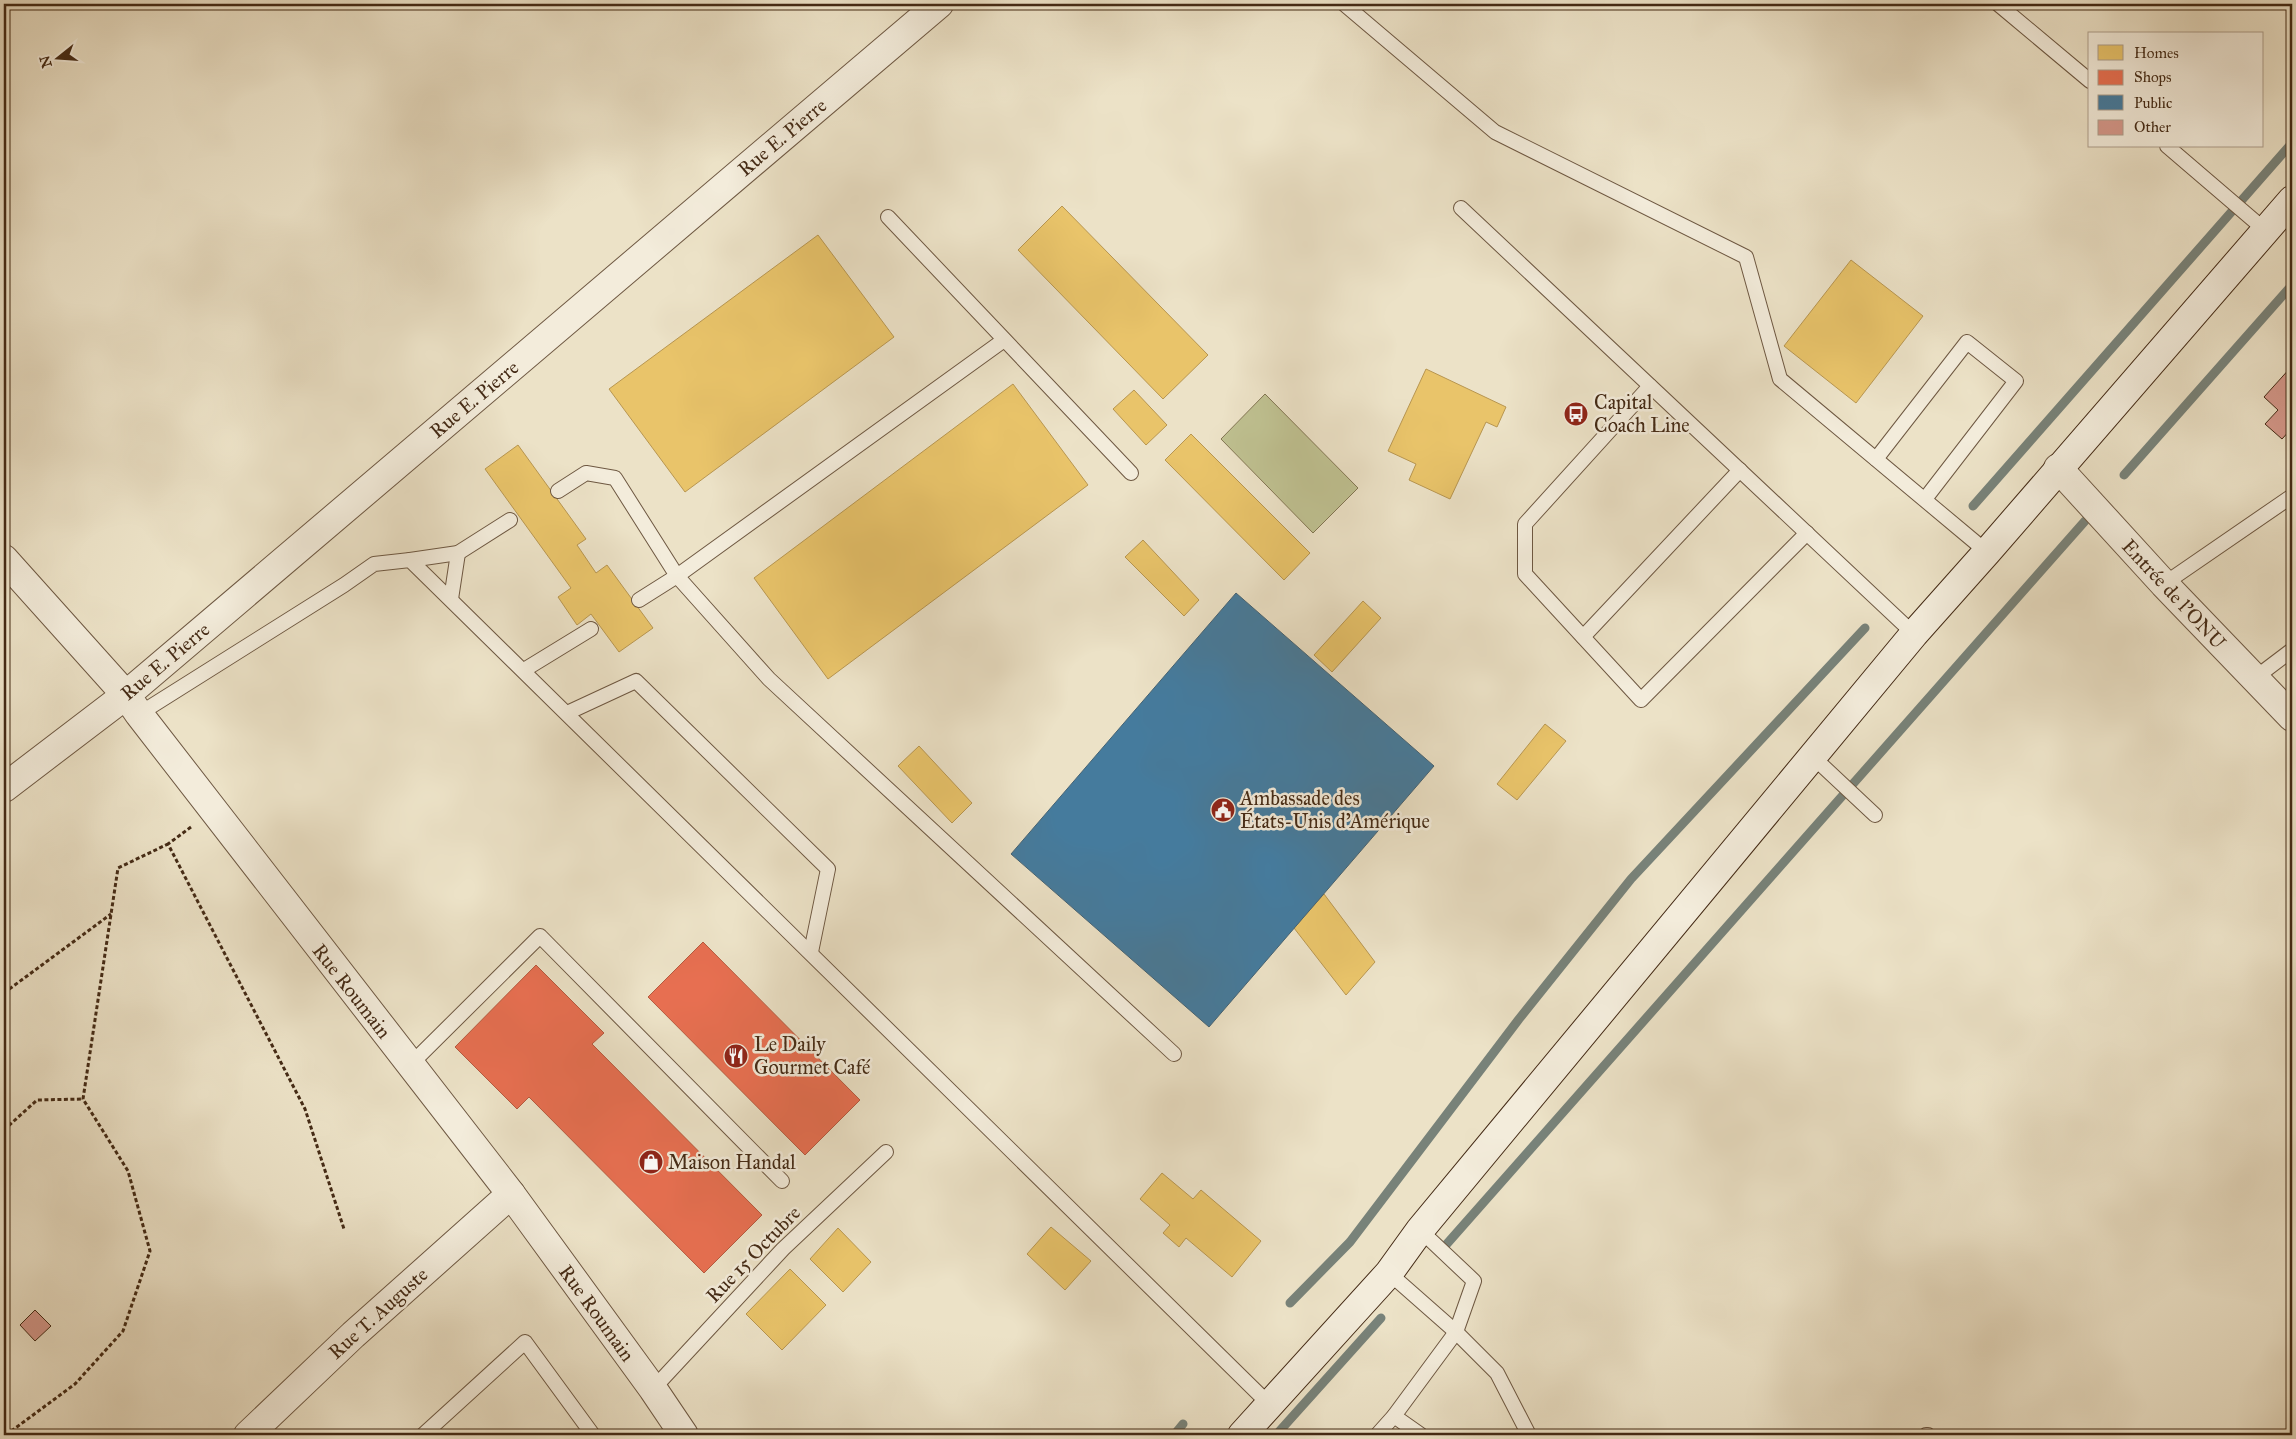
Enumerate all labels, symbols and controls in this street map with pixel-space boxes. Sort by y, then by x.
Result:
north arrow [32,32,82,82]
legend [2088,32,2264,148]
text: Homes [2134,44,2179,62]
text: N [36,53,56,70]
text: Shops [2134,68,2172,86]
street label: Rue E. Pierre [733,93,831,181]
text: Public [2134,94,2172,112]
text: Other [2134,118,2171,136]
street label: Rue E. Pierre [425,355,523,443]
place label: Capital Coach Line [1594,390,1690,437]
bus stop icon: Capital Coach Line [1563,401,1589,427]
street label: Entrée de l'ONU [2117,534,2231,654]
street label: Rue E. Pierre [116,617,214,705]
place label: Ambassade des États-Unis d'Amérique [1239,786,1430,834]
public building icon: Ambassade des États-Unis d'Amérique [1210,797,1236,823]
street label: Rue Roumain [308,939,397,1043]
place label: Le Daily Gourmet Café [754,1032,871,1079]
restaurant icon: Le Daily Gourmet Café [723,1043,749,1069]
shop icon: Maison Handal [638,1149,664,1175]
place label: Maison Handal [668,1150,796,1174]
street label: Rue 15 Octubre [701,1201,805,1307]
street label: Rue Roumain [554,1260,640,1366]
street label: Rue T. Auguste [323,1262,433,1365]

